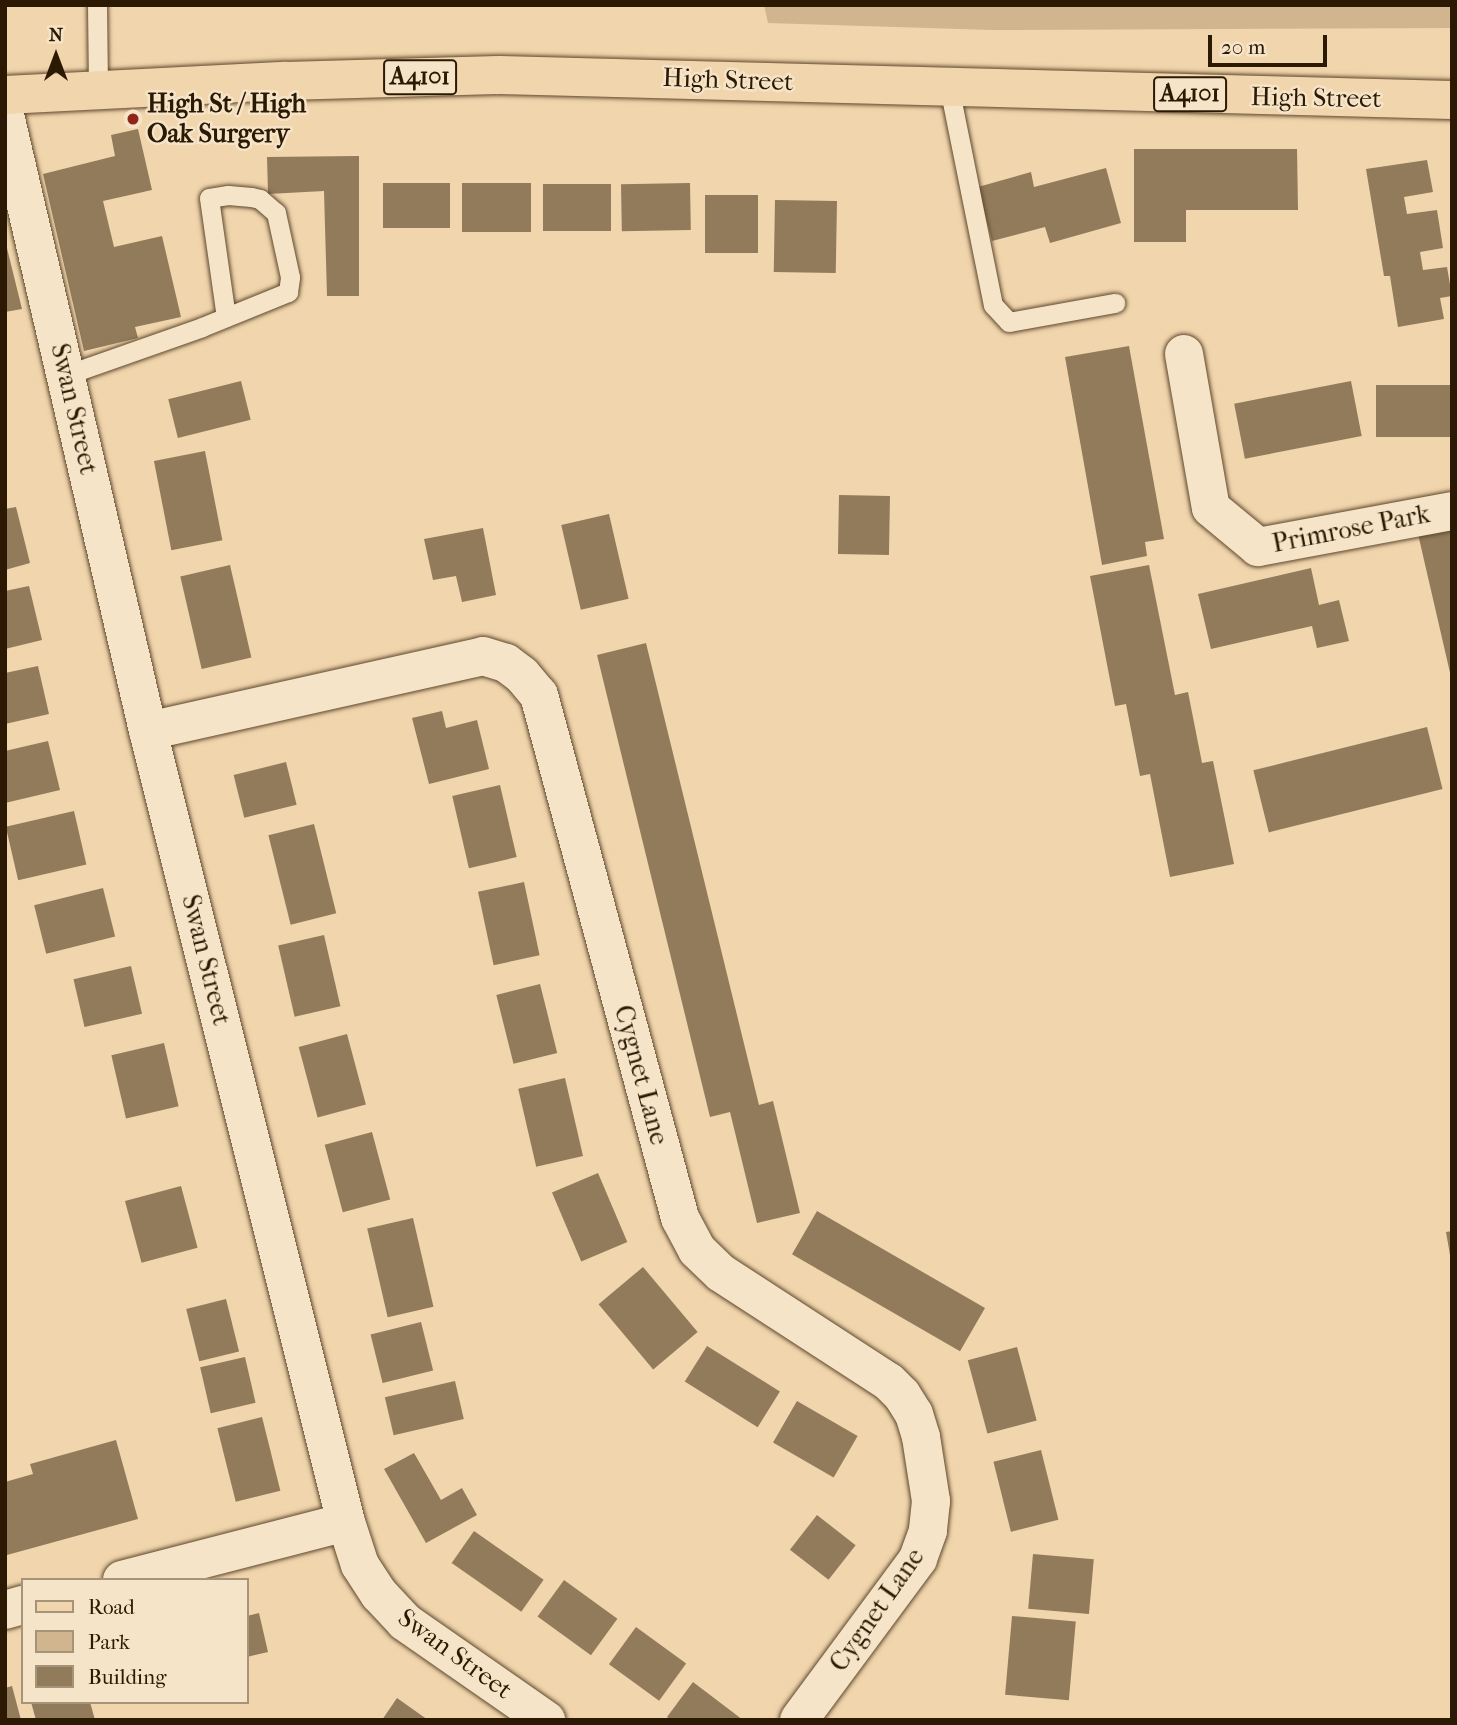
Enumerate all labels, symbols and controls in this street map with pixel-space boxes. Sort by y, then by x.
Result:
north arrow [21,21,91,91]
scale bar [1212,21,1331,65]
text: N [49,24,63,46]
text: 20 m [1221,35,1265,59]
road number: A4101 [382,56,458,98]
street label: High Street [662,62,794,98]
road number: A4101 [1152,74,1228,114]
street label: High Street [1250,81,1382,115]
place label: High St / High Oak Surgery [147,88,306,150]
marker: High St / High Oak Surgery [125,111,141,127]
street label: Swan Street [44,341,104,477]
street label: Primrose Park [1270,498,1432,560]
street label: Swan Street [175,892,237,1028]
street label: Cygnet Lane [607,1002,675,1148]
street label: Cygnet Lane [823,1542,931,1678]
legend [21,1578,248,1704]
text: Road [88,1595,135,1619]
street label: Swan Street [392,1602,518,1706]
text: Park [88,1630,130,1654]
text: Building [88,1665,166,1689]

